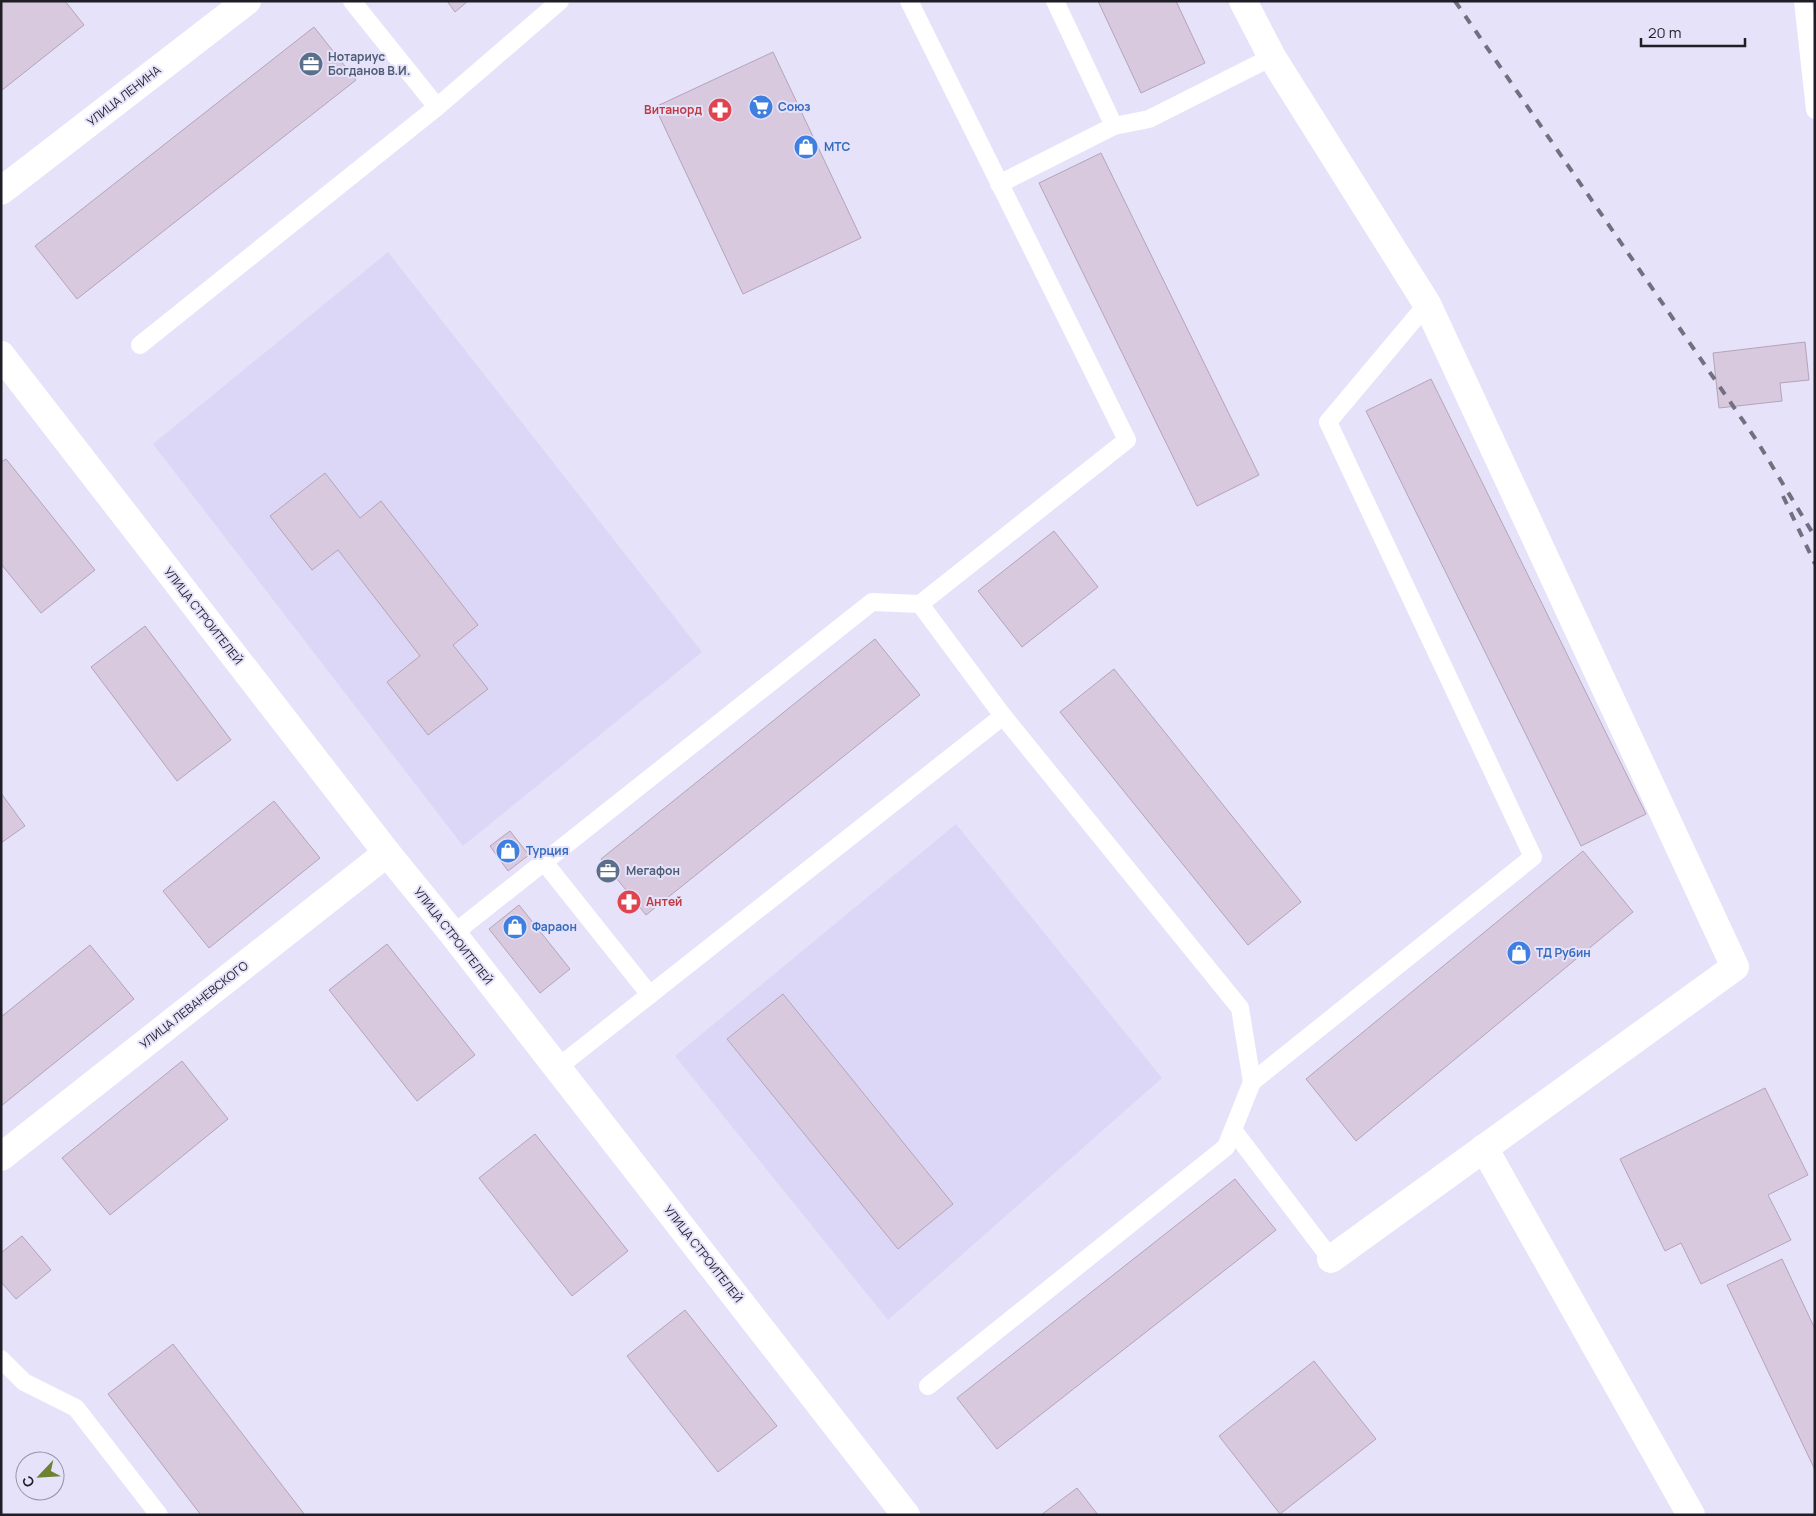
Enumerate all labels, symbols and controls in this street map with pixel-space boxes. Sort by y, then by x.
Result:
scale bar [1641,15,1745,47]
text: 20 m [1648,22,1681,43]
place label: Нотариус Богданов В.И. [328,48,410,79]
office icon: Нотариус Богданов В.И. [298,51,324,77]
street label: УЛИЦА ЛЕНИНА [83,61,164,130]
supermarket icon: Союз [748,94,774,120]
pharmacy icon: Витанорд [707,97,733,123]
place label: Союз [778,98,811,115]
place label: Витанорд [644,101,702,118]
shop icon: МТС [793,134,819,160]
place label: МТС [824,138,851,155]
street label: УЛИЦА СТРОИТЕЛЕЙ [160,563,247,668]
shop icon: Турция [495,838,521,864]
place label: Турция [526,842,569,859]
office icon: Мегафон [595,858,621,884]
place label: Мегафон [626,862,680,879]
street label: УЛИЦА СТРОИТЕЛЕЙ [410,883,497,988]
pharmacy icon: Антей [616,889,642,915]
place label: Антей [646,893,682,910]
shop icon: Фараон [502,914,528,940]
place label: Фараон [532,918,577,935]
shop icon: ТД Рубин [1506,940,1532,966]
place label: ТД Рубин [1536,944,1591,961]
street label: УЛИЦА ЛЕВАНЕВСКОГО [136,957,252,1052]
street label: УЛИЦА СТРОИТЕЛЕЙ [660,1201,747,1306]
north arrow [15,1451,65,1501]
text: С [17,1473,39,1490]

